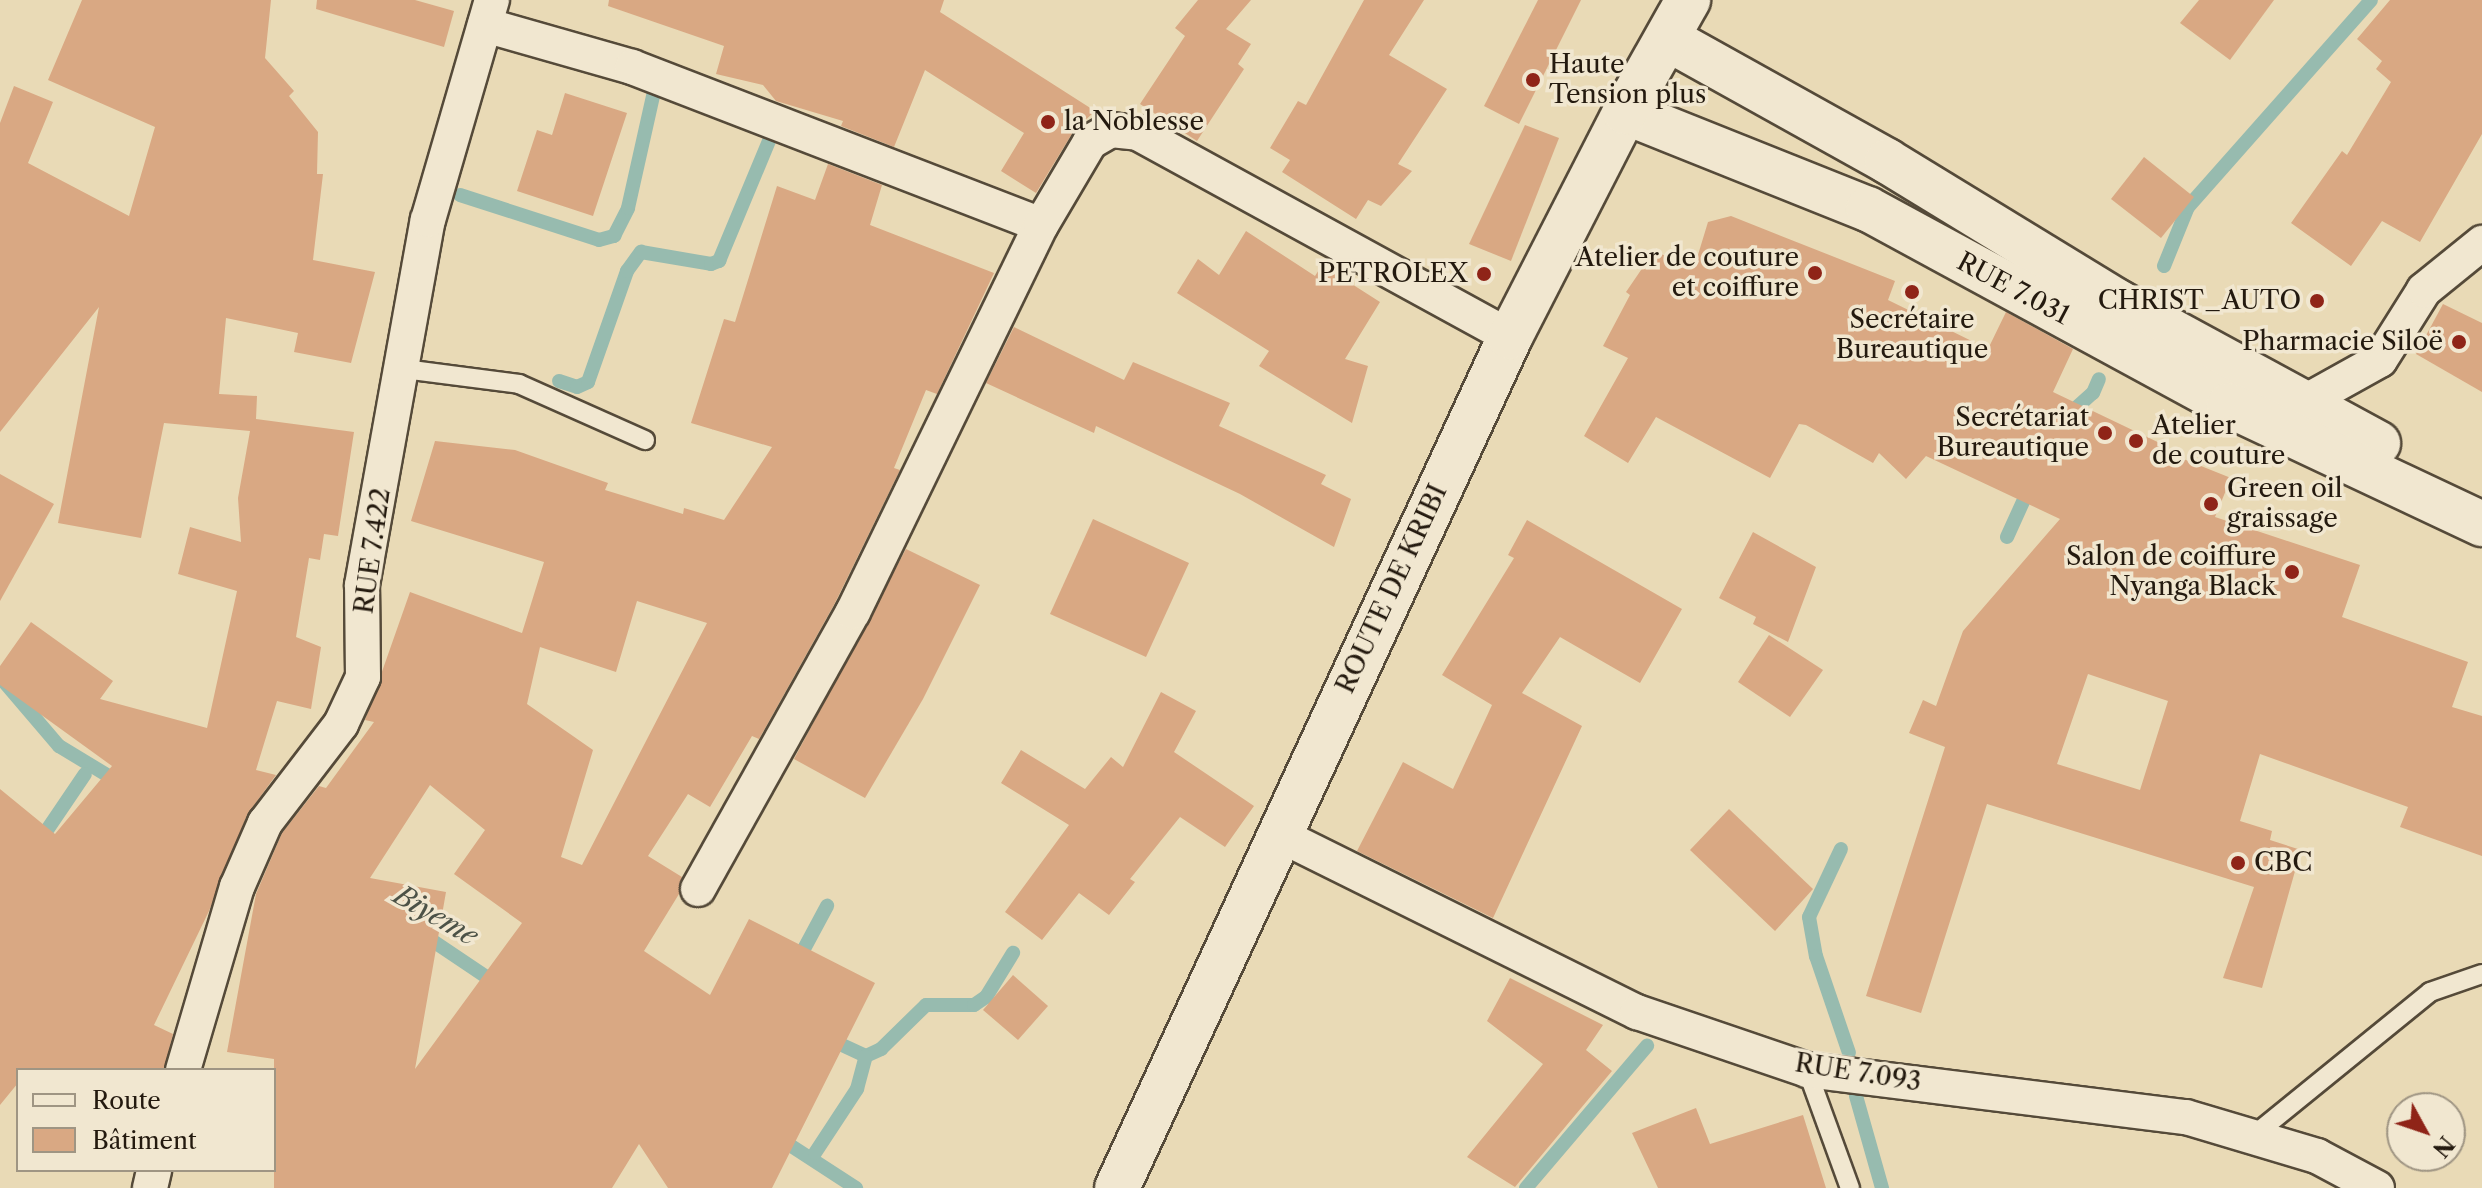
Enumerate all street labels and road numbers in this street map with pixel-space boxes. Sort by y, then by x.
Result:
street label: RUE 7.031 [1951,246,2075,332]
street label: ROUTE DE KRIBI [1330,480,1454,698]
street label: RUE 7.422 [349,486,397,616]
street label: RUE 7.093 [1793,1048,1923,1098]

